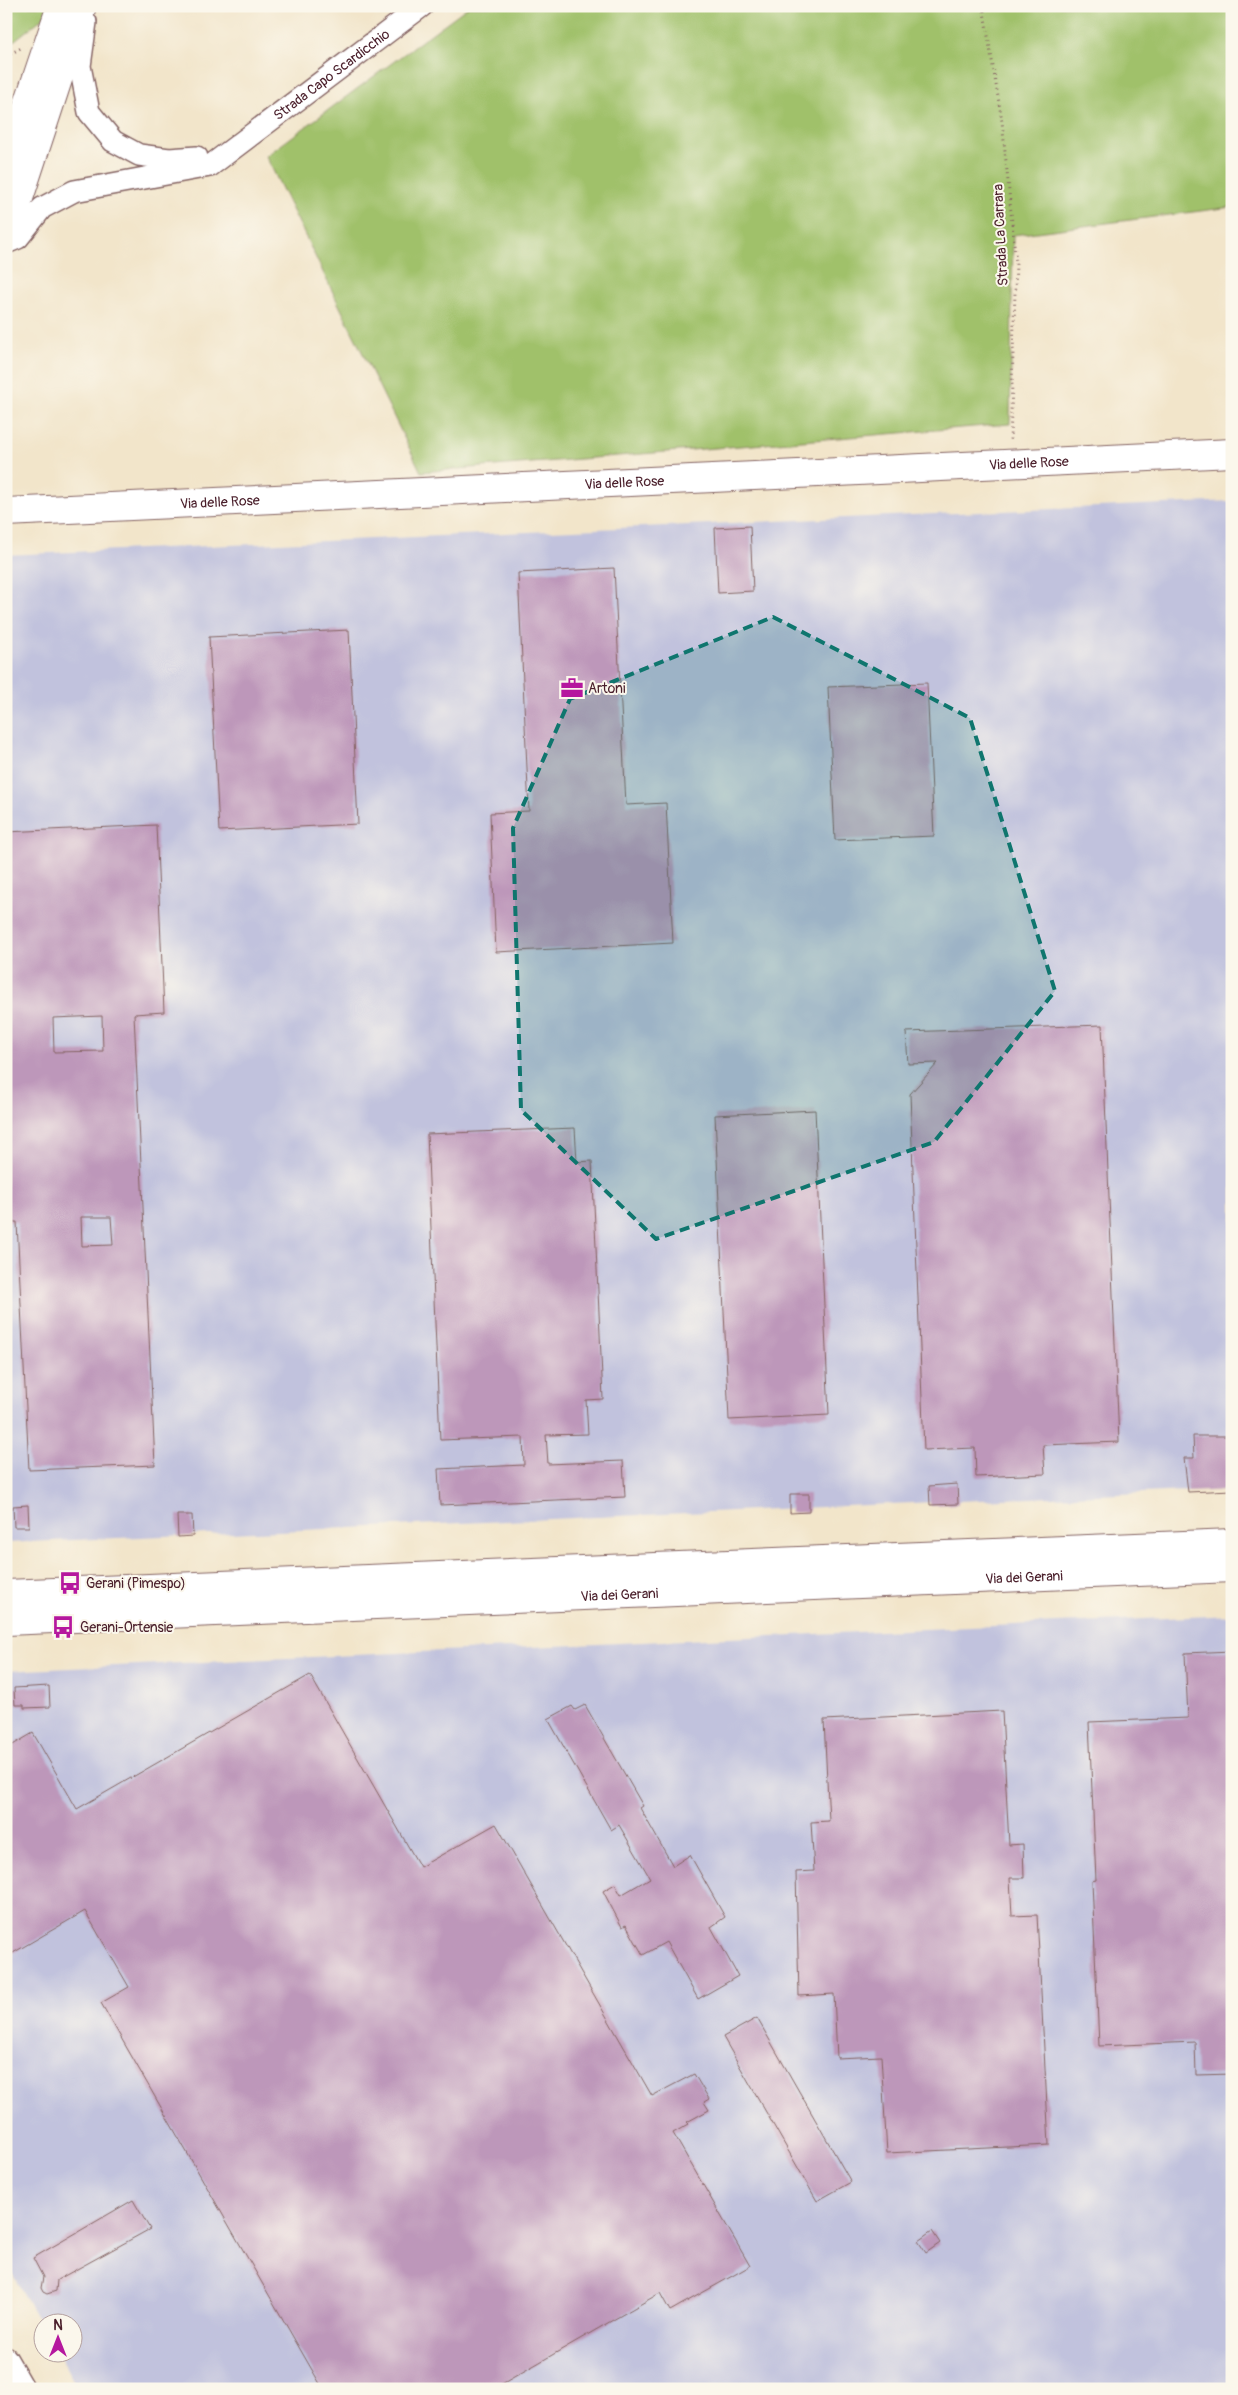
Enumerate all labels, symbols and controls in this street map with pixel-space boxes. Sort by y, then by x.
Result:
street label: Strada Capo Scardicchio [270,25,393,124]
street label: Strada La Carrara [989,183,1012,287]
street label: Via delle Rose [989,453,1069,474]
street label: Via delle Rose [584,472,665,493]
street label: Via delle Rose [180,492,260,513]
office icon: Artoni [559,675,585,701]
place label: Artoni [588,680,626,697]
street label: Via dei Gerani [985,1567,1064,1588]
bus stop icon: Gerani (Pimespo) [57,1570,83,1596]
place label: Gerani (Pimespo) [86,1575,186,1592]
street label: Via dei Gerani [580,1585,659,1605]
bus stop icon: Gerani-Ortensie [50,1614,76,1640]
place label: Gerani-Ortensie [80,1619,173,1636]
north arrow [32,2312,82,2362]
text: N [53,2317,63,2334]

